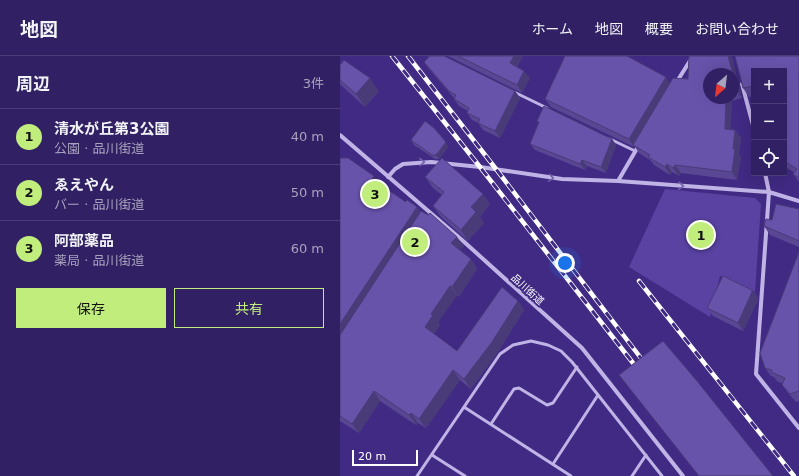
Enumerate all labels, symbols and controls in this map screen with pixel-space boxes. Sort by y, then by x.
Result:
text: 地図 [20,18,58,40]
text: ホーム [531,21,573,37]
text: 地図 [595,21,623,37]
text: 概要 [645,21,673,37]
text: お問い合わせ [695,21,779,37]
north arrow [703,68,739,104]
map controls [751,68,787,176]
button: + [751,68,787,104]
text: 周辺 [16,74,50,94]
text: 3件 [303,76,324,91]
button: − [751,104,787,140]
text: 清水が丘第3公園 [54,120,169,138]
text: 1 [24,129,34,144]
text: 40 m [291,129,324,144]
button: locate [751,140,787,176]
text: 公園 · 品川街道 [54,141,144,156]
one-way arrow [419,158,425,166]
one-way arrow [548,173,554,182]
text: ゑえやん [54,176,114,194]
pin: 3 [362,179,388,209]
one-way arrow [678,181,684,190]
text: 2 [24,185,34,200]
text: 50 m [291,185,324,200]
text: バー · 品川街道 [54,197,144,212]
pin: 1 [688,220,714,250]
pin: 2 [402,227,428,257]
text: 阿部薬品 [54,232,114,250]
text: 3 [24,241,34,256]
text: 60 m [291,241,324,256]
text: 薬局 · 品川街道 [54,253,144,268]
your location [555,253,575,273]
street label: 品川街道 [509,272,546,307]
button: 保存 [16,288,166,328]
button: 共有 [174,288,324,328]
scale bar [352,448,418,467]
text: 20 m [358,450,386,463]

